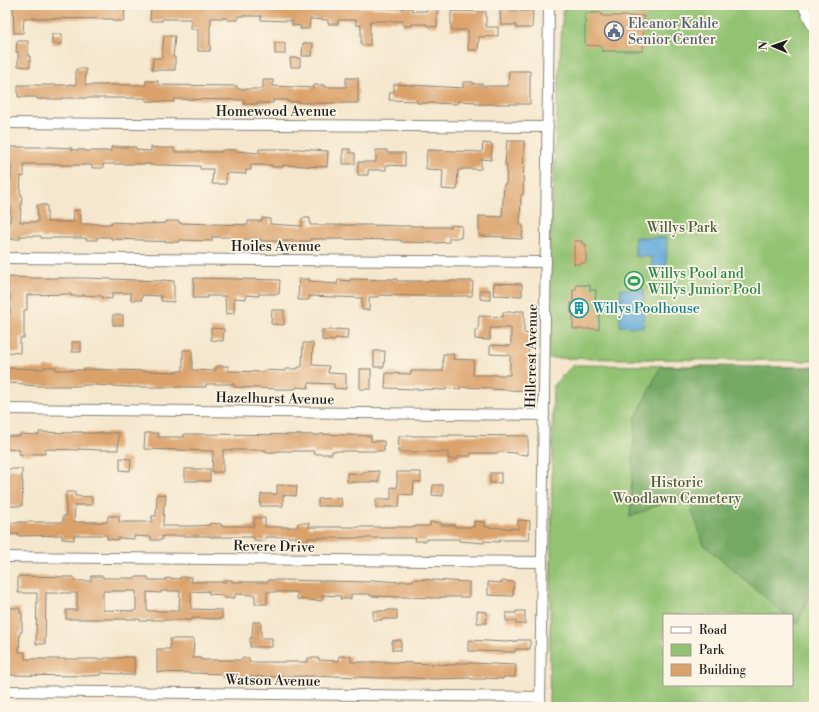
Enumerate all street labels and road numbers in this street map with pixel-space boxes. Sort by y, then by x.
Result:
street label: Homewood Avenue [216,103,336,121]
street label: Hoiles Avenue [231,238,321,256]
street label: Hillcrest Avenue [522,304,542,408]
street label: Hazelhurst Avenue [215,389,335,409]
street label: Revere Drive [233,537,315,557]
street label: Watson Avenue [224,671,321,691]

